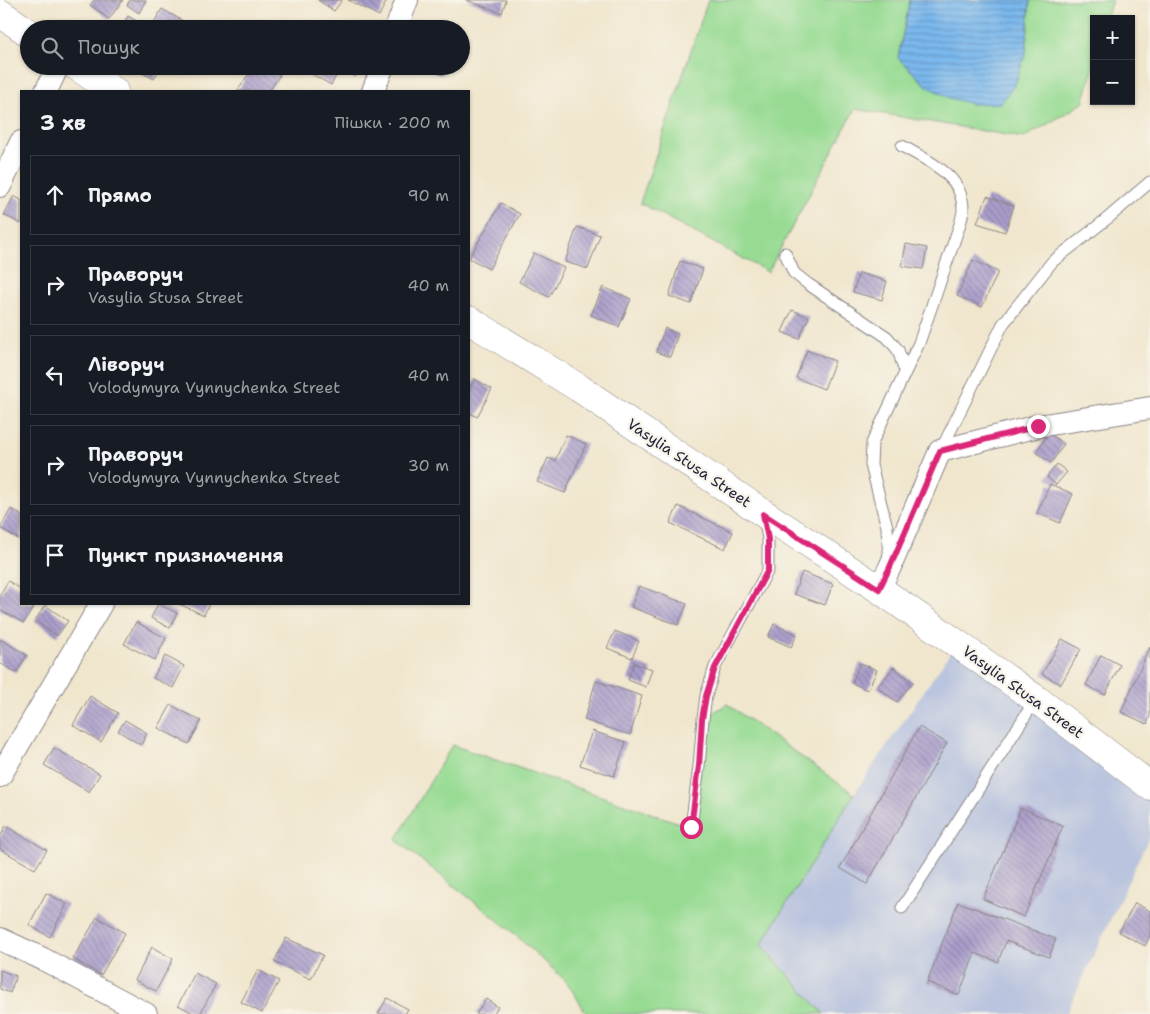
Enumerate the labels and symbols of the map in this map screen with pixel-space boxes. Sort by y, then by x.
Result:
street label: Vasylia Stusa Street [623,414,755,512]
route end [1027,415,1050,438]
street label: Vasylia Stusa Street [958,641,1088,743]
route start [680,816,703,839]

